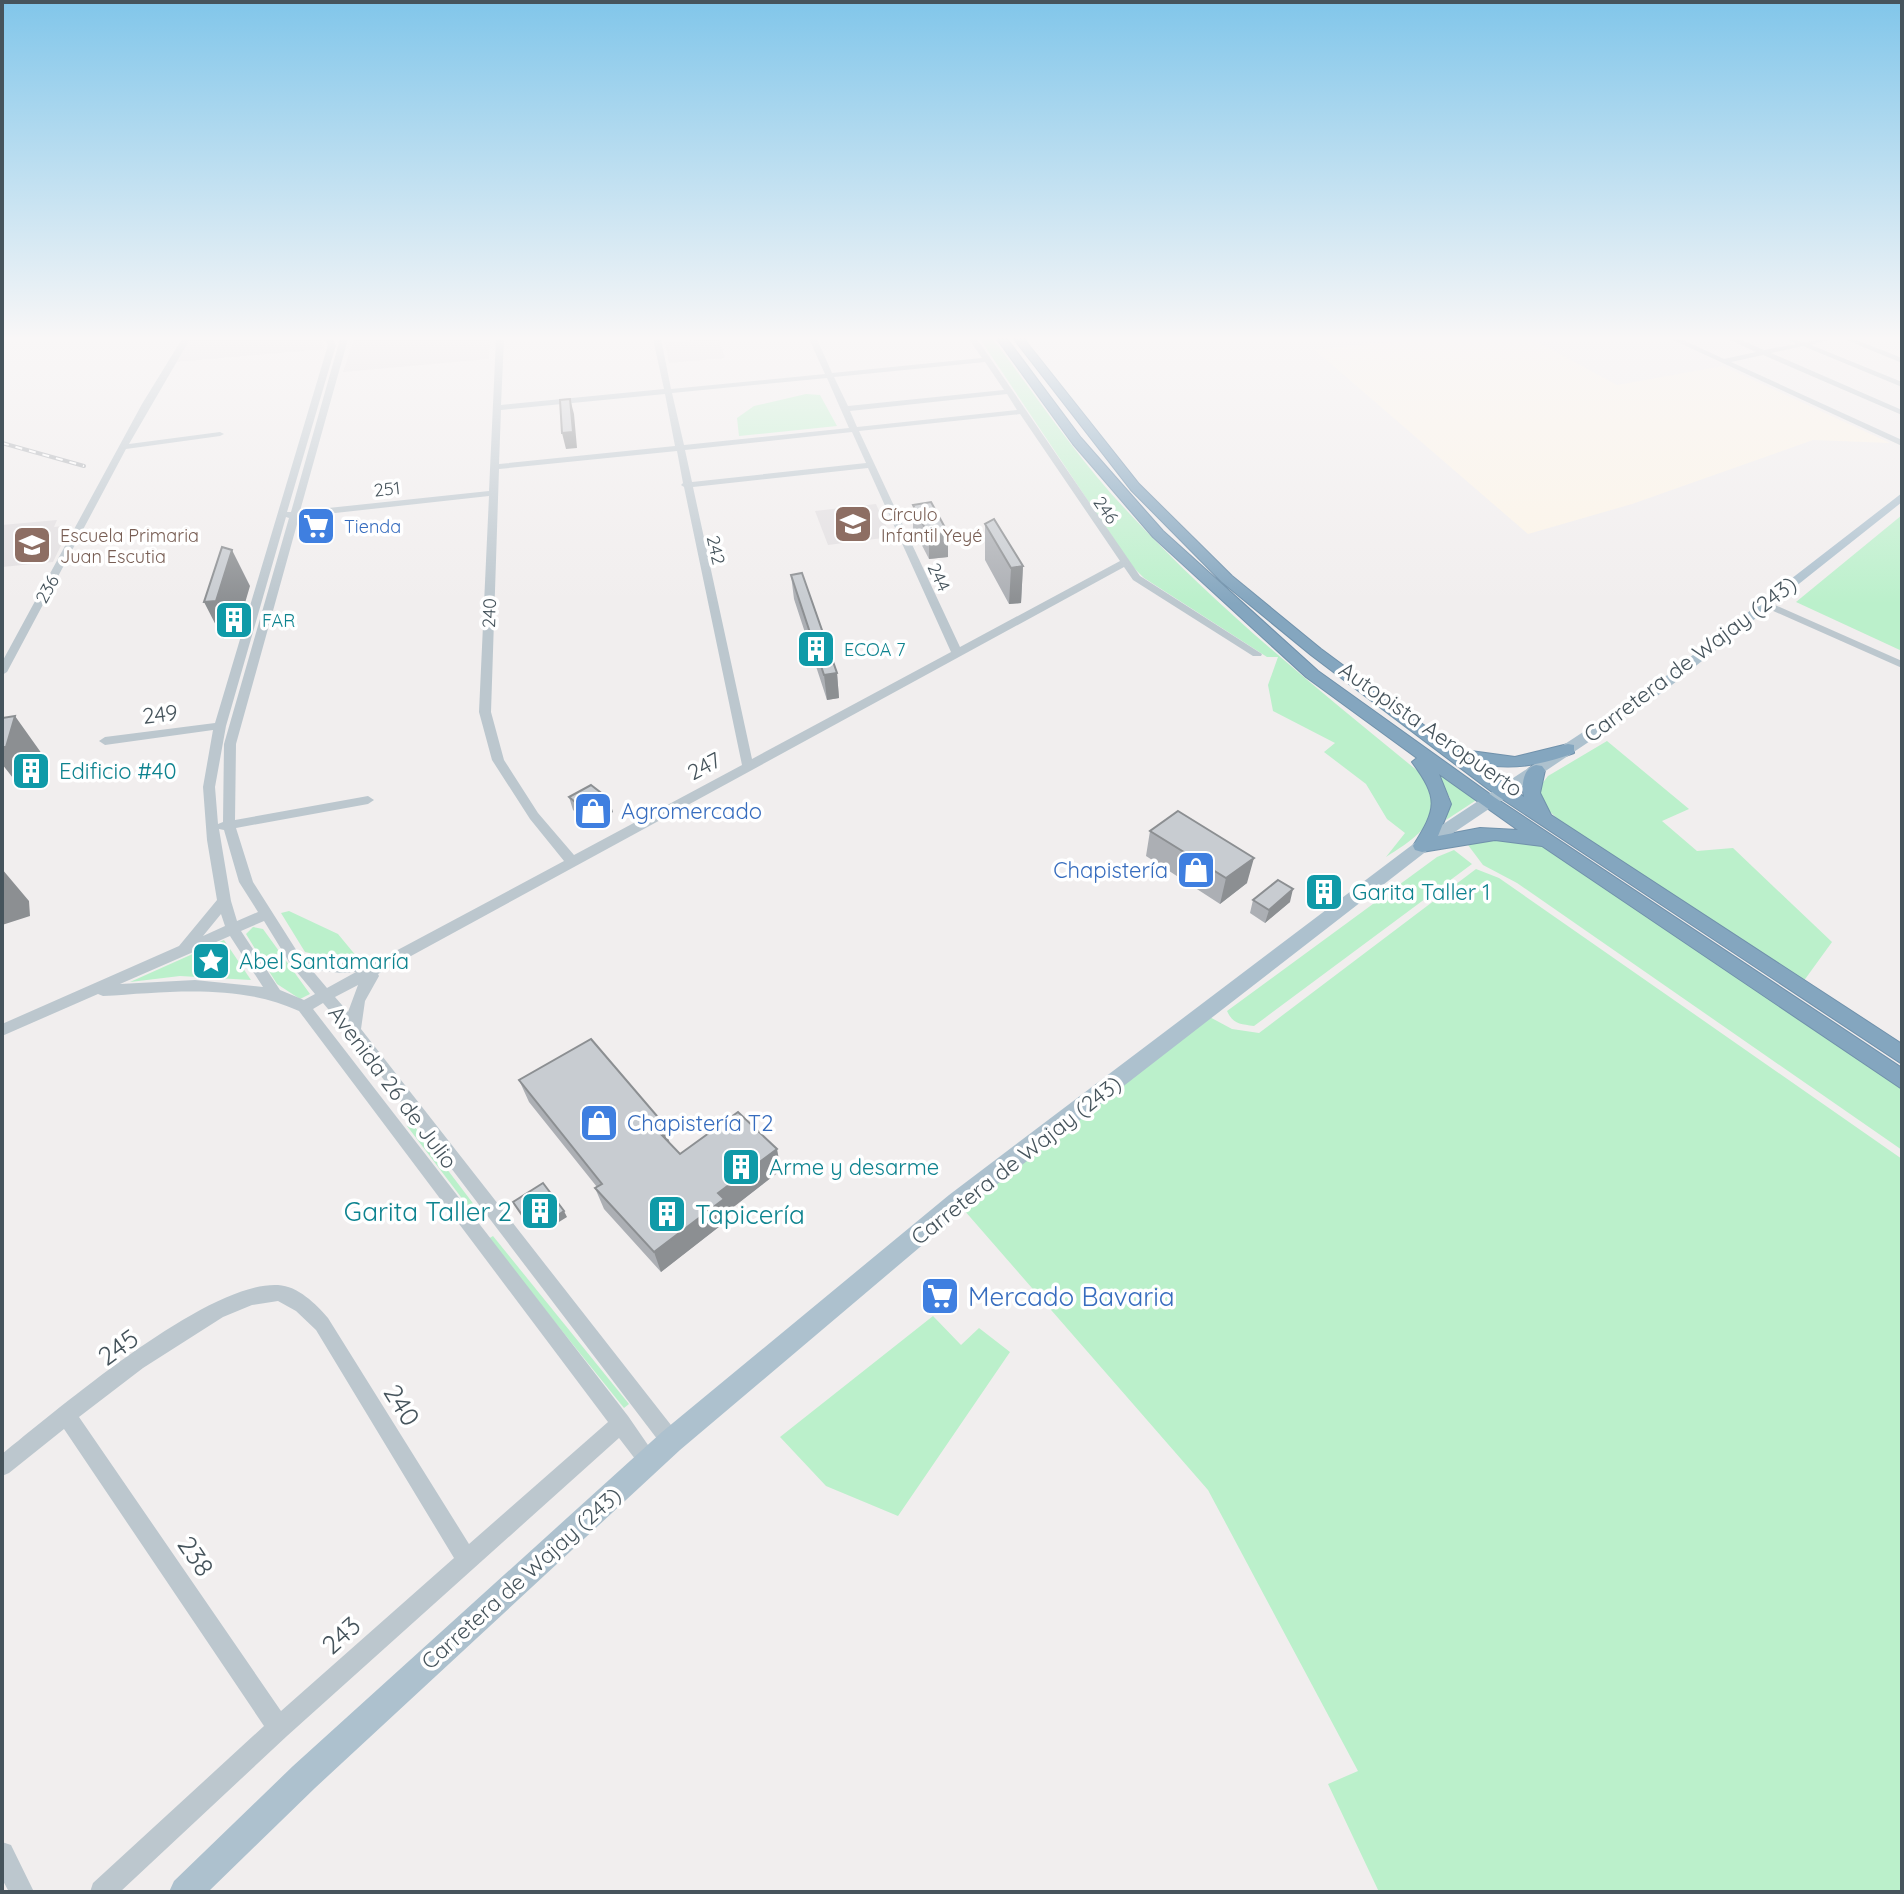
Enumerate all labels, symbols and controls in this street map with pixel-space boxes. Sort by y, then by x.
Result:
street label: 251 [373,476,401,502]
street label: 246 [1088,492,1124,529]
school or university icon: Círculo Infantil Yeyé [832,503,874,545]
place label: Círculo Infantil Yeyé [881,503,982,547]
supermarket icon: Tienda [295,505,337,547]
place label: Tienda [344,515,401,538]
school or university icon: Escuela Primaria Juan Escutia [11,524,53,566]
place label: Escuela Primaria Juan Escutia [60,524,199,568]
street label: 242 [702,533,730,567]
street label: 244 [923,559,955,595]
street label: 236 [30,570,64,607]
street label: Carretera de Wajay (243) [1578,570,1802,748]
street label: 240 [477,598,501,628]
building icon: FAR [213,599,255,641]
place label: FAR [262,609,295,632]
building icon: ECOA 7 [795,628,837,670]
place label: ECOA 7 [844,638,905,661]
street label: Autopista Aeropuerto [1334,655,1528,803]
street label: 249 [141,698,179,730]
street label: 247 [682,746,726,786]
building icon: Edificio #40 [10,750,52,792]
place label: Edificio #40 [59,757,177,785]
shop icon: Agromercado [572,790,614,832]
place label: Agromercado [621,797,762,825]
shop icon: Chapistería [1175,849,1217,891]
place label: Chapistería [1053,856,1168,884]
building icon: Garita Taller 1 [1303,871,1345,913]
place label: Garita Taller 1 [1352,878,1490,906]
place icon: Abel Santamaría [190,940,232,982]
place label: Abel Santamaría [239,947,409,975]
street label: Avenida 26 de Julio [322,1000,464,1174]
street label: Carretera de Wajay (243) [905,1069,1127,1251]
shop icon: Chapistería T2 [578,1102,620,1144]
place label: Chapistería T2 [627,1109,773,1137]
building icon: Arme y desarme [720,1146,762,1188]
place label: Arme y desarme [769,1153,939,1181]
building icon: Garita Taller 2 [519,1190,561,1232]
building icon: Tapicería [646,1193,688,1235]
place label: Garita Taller 2 [344,1195,512,1228]
place label: Tapicería [695,1198,805,1231]
supermarket icon: Mercado Bavaria [919,1275,961,1317]
place label: Mercado Bavaria [968,1280,1175,1313]
street label: 245 [91,1321,145,1373]
street label: 240 [377,1378,427,1432]
street label: Carretera de Wajay (243) [415,1481,627,1675]
street label: 238 [171,1529,221,1583]
street label: 243 [315,1609,367,1661]

